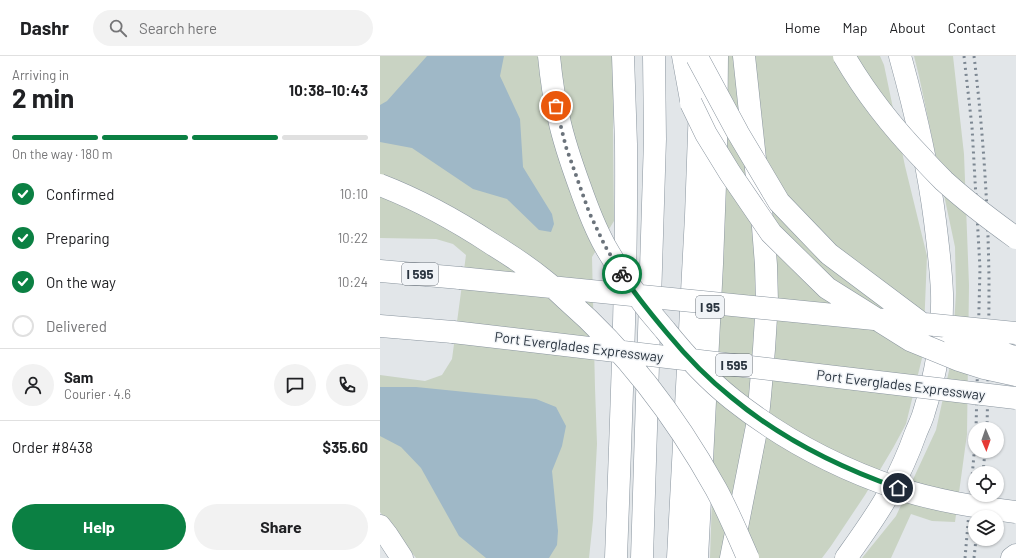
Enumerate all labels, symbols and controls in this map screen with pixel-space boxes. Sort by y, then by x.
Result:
search box [93,10,373,46]
text: Dashr [20,16,69,39]
icon: search [107,17,129,39]
text: Search here [139,19,217,37]
text: Home [785,19,821,36]
text: Map [843,19,867,36]
text: About [889,19,926,36]
text: Contact [948,19,996,36]
text: Arriving in [12,67,69,83]
text: 10:38–10:43 [289,81,368,99]
text: 2 min [12,82,74,113]
pin [539,89,573,123]
icon: bag [545,95,567,117]
text: On the way · 180 m [12,146,113,162]
icon: check [12,183,34,205]
text: Confirmed [46,185,114,203]
text: 10:10 [340,186,368,202]
icon: check [12,227,34,249]
text: Preparing [46,229,110,247]
text: 10:22 [338,230,368,246]
courier [602,254,642,294]
road number: I 595 [402,263,438,285]
icon: bike [611,263,633,285]
icon: check [12,271,34,293]
text: On the way [46,273,116,291]
text: 10:24 [338,274,368,290]
road number: I 95 [696,296,724,318]
text: Delivered [46,317,107,335]
street label: Port Everglades Expressway [494,328,665,365]
road number: I 595 [716,354,752,376]
button: person [12,364,54,406]
button: chat [274,364,316,406]
button: phone [326,364,368,406]
street label: Port Everglades Expressway [816,366,987,403]
text: Sam [64,368,93,386]
text: Courier · 4.6 [64,386,131,402]
north arrow [968,422,1004,458]
map controls [968,422,1004,546]
text: Order #8438 [12,438,93,456]
text: $35.60 [323,438,368,456]
button: locate [968,466,1004,502]
pin [881,471,915,505]
icon: home [887,477,909,499]
button: Help [12,504,186,550]
button: Share [194,504,368,550]
button: layers [968,510,1004,546]

